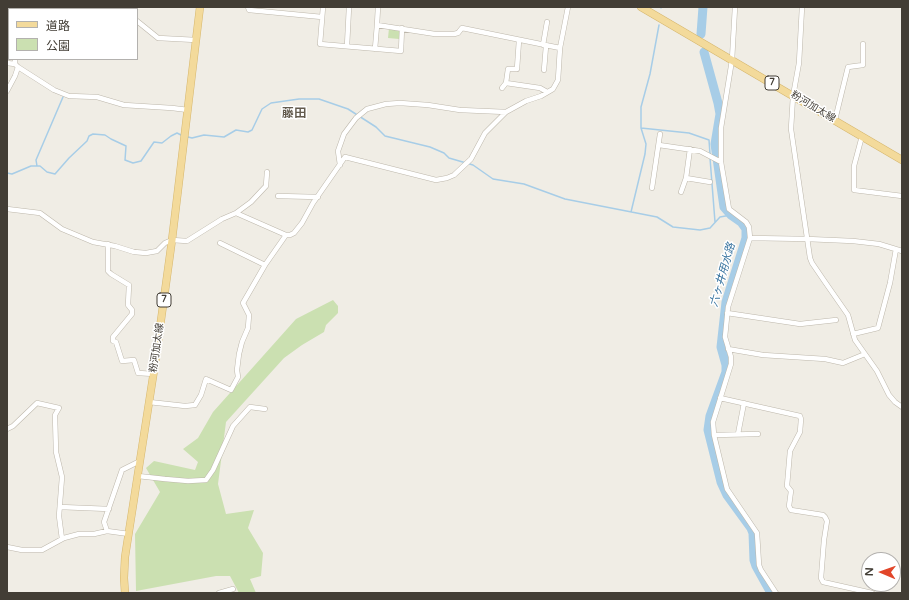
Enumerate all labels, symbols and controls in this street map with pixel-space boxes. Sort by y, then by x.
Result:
legend [8,8,138,60]
text: 道路 [46,19,70,33]
text: 公園 [46,39,70,53]
road number: 7 [765,76,779,90]
street label: 粉河加太線 [788,89,838,125]
district label: 藤田 [282,107,306,121]
water label: 六ヶ井用水路 [708,241,738,309]
road number: 7 [157,293,171,307]
street label: 粉河加太線 [148,322,166,374]
north arrow [861,552,901,592]
text: N [863,567,876,576]

